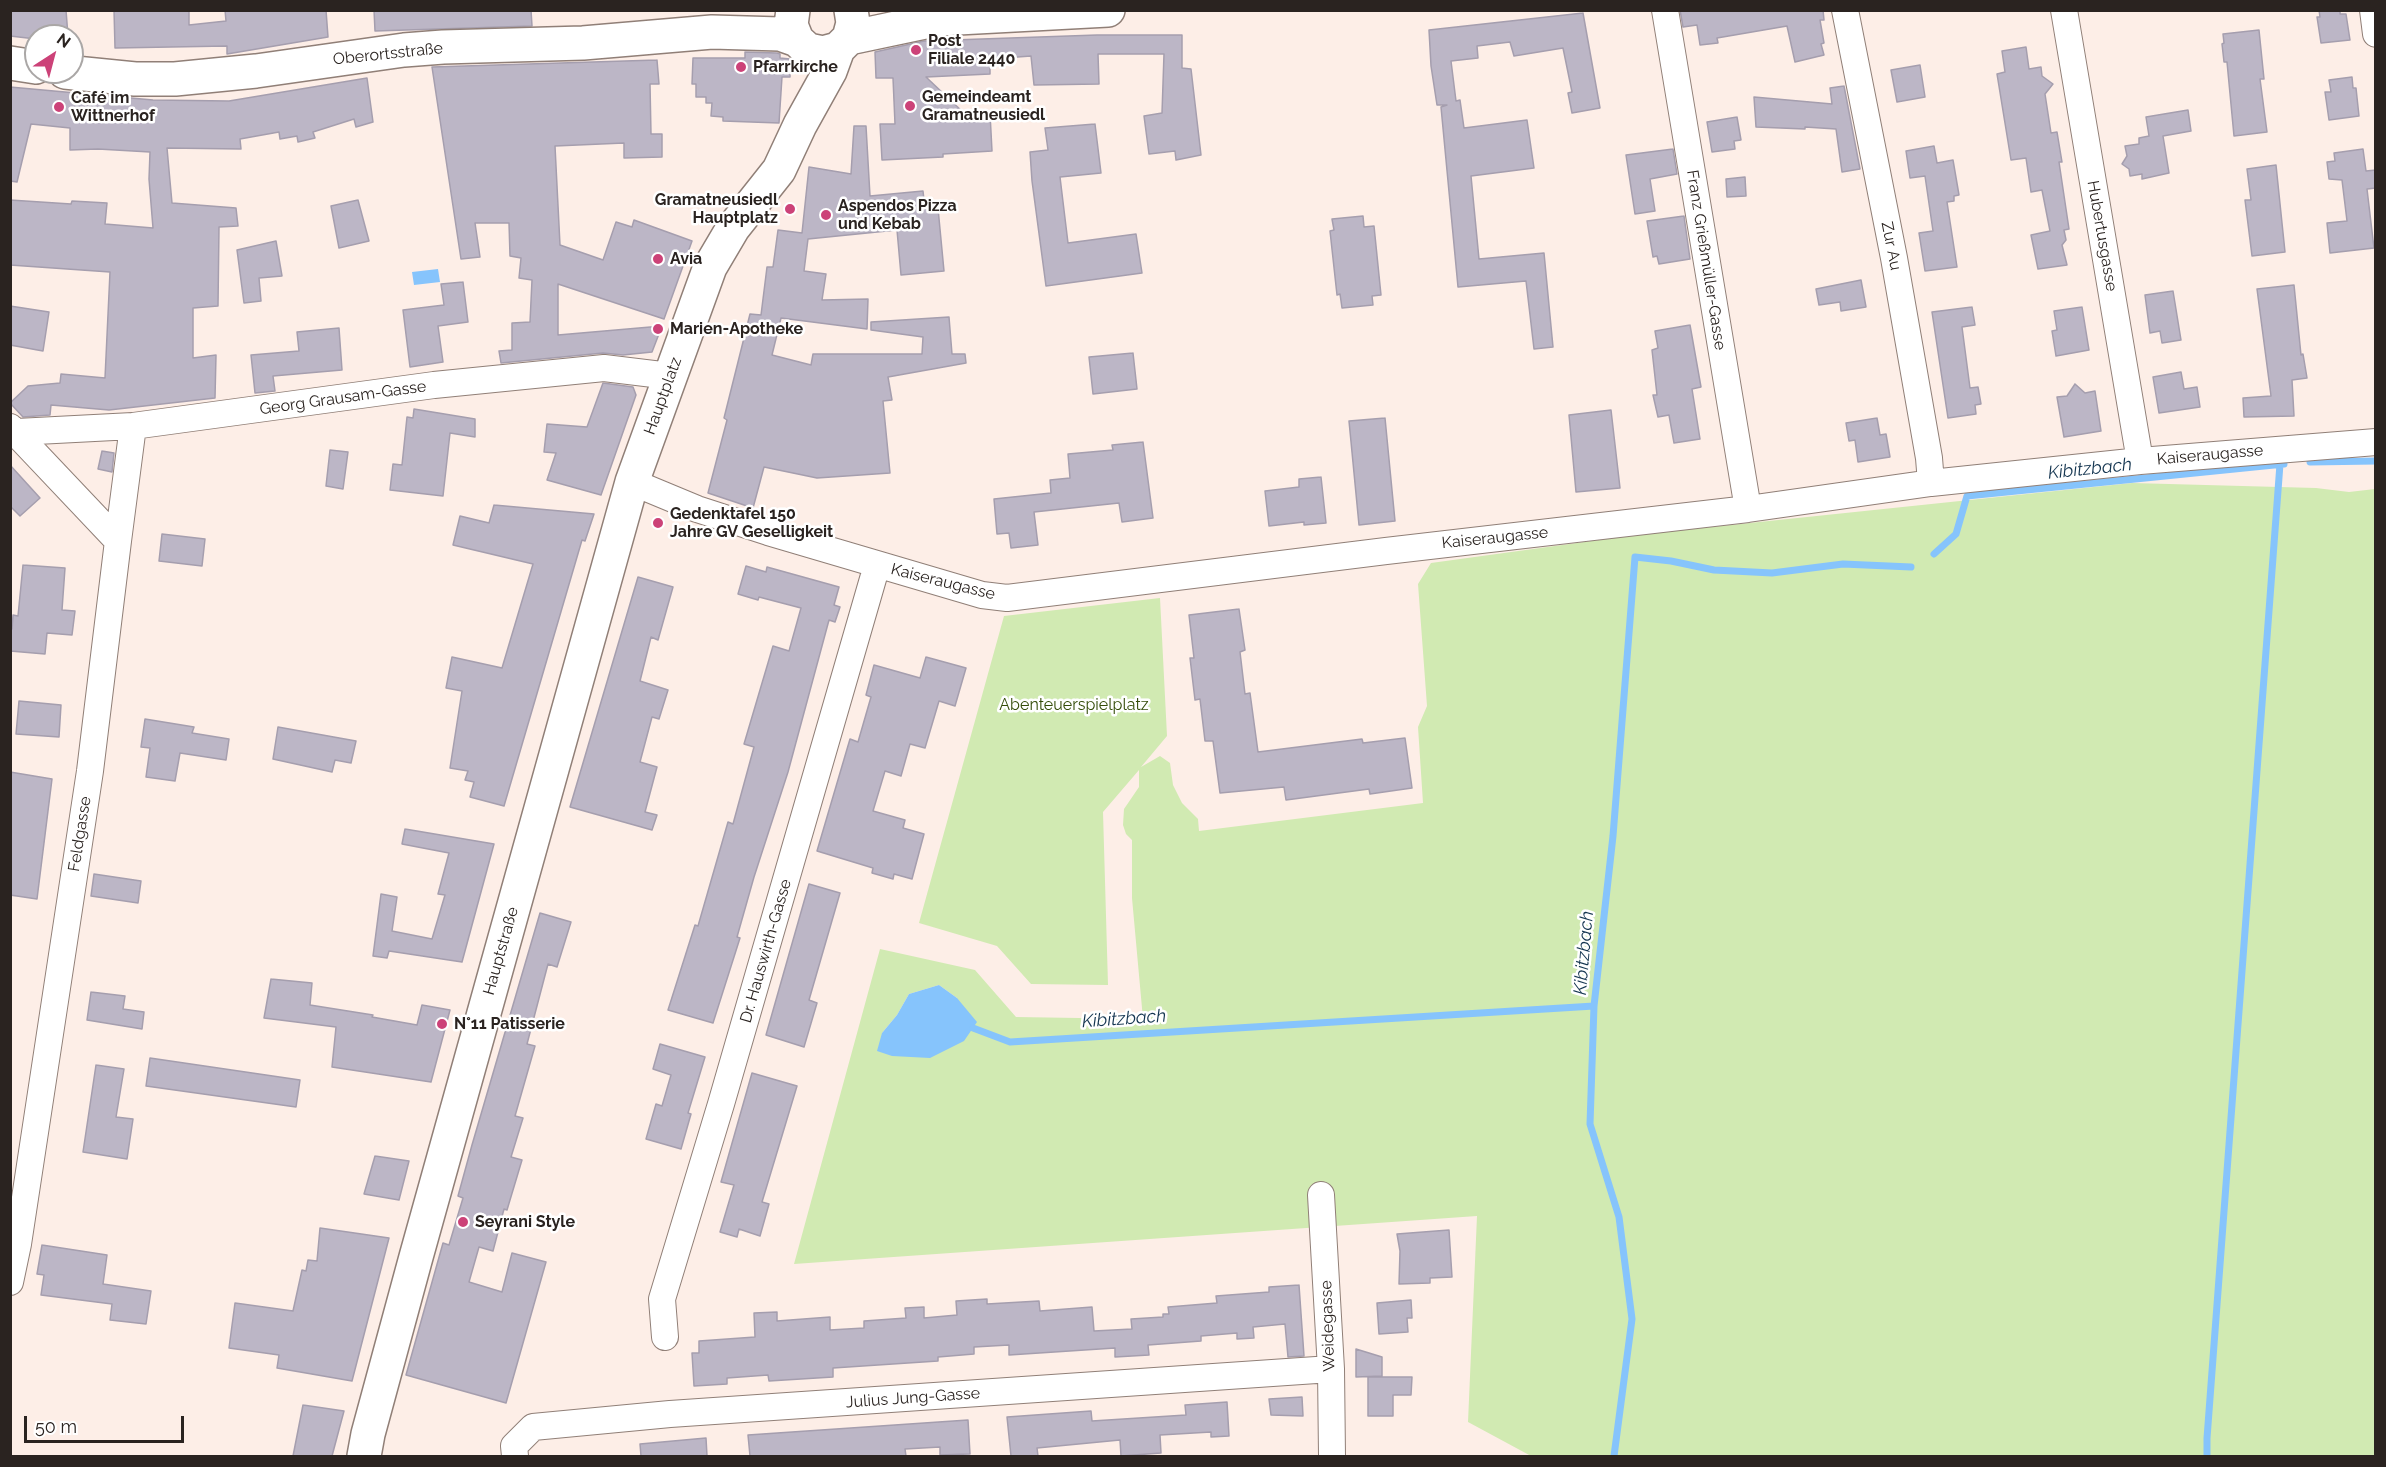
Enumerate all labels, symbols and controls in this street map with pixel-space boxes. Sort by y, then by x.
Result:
north arrow [24,24,84,84]
text: N [53,29,74,52]
place label: Post Filiale 2440 [928,31,1015,69]
street label: Oberortsstraße [332,39,444,69]
marker: Post Filiale 2440 [909,43,923,57]
place label: Pfarrkirche [753,57,838,77]
marker: Pfarrkirche [734,60,748,74]
place label: Gemeindeamt Gramatneusiedl [922,87,1045,125]
place label: Café im Wittnerhof [71,88,155,126]
marker: Gemeindeamt Gramatneusiedl [903,99,917,113]
marker: Café im Wittnerhof [52,100,66,114]
street label: Franz Grießmüller-Gasse [1682,168,1730,352]
street label: Hubertusgasse [2083,179,2121,293]
place label: Gramatneusiedl Hauptplatz [655,190,778,228]
place label: Aspendos Pizza und Kebab [838,196,957,234]
marker: Gramatneusiedl Hauptplatz [783,202,797,216]
marker: Aspendos Pizza und Kebab [819,208,833,222]
street label: Zur Au [1877,220,1905,272]
place label: Avia [670,249,702,269]
marker: Avia [651,252,665,266]
place label: Marien-Apotheke [670,319,803,339]
marker: Marien-Apotheke [651,322,665,336]
street label: Hauptplatz [640,355,686,437]
street label: Georg Grausam-Gasse [259,377,427,419]
street label: Kaiseraugasse [2156,441,2264,469]
water label: Kibitzbach [2047,454,2133,484]
place label: Gedenktafel 150 Jahre GV Geselligkeit [670,504,833,542]
marker: Gedenktafel 150 Jahre GV Geselligkeit [651,516,665,530]
street label: Kaiseraugasse [1441,523,1549,553]
street label: Kaiseraugasse [889,560,997,604]
park label: Abenteuerspielplatz [999,695,1149,715]
street label: Feldgasse [65,795,95,873]
street label: Dr. Hauswirth-Gasse [736,877,796,1025]
street label: Hauptstraße [479,905,523,997]
water label: Kibitzbach [1570,910,1598,996]
water label: Kibitzbach [1081,1005,1167,1033]
place label: N°11 Patisserie [454,1014,565,1034]
marker: N°11 Patisserie [435,1017,449,1031]
place label: Seyrani Style [475,1212,575,1232]
marker: Seyrani Style [456,1215,470,1229]
street label: Weidegasse [1317,1280,1339,1372]
street label: Julius Jung-Gasse [845,1384,981,1412]
scale bar [27,1404,188,1442]
text: 50 m [35,1416,77,1437]

